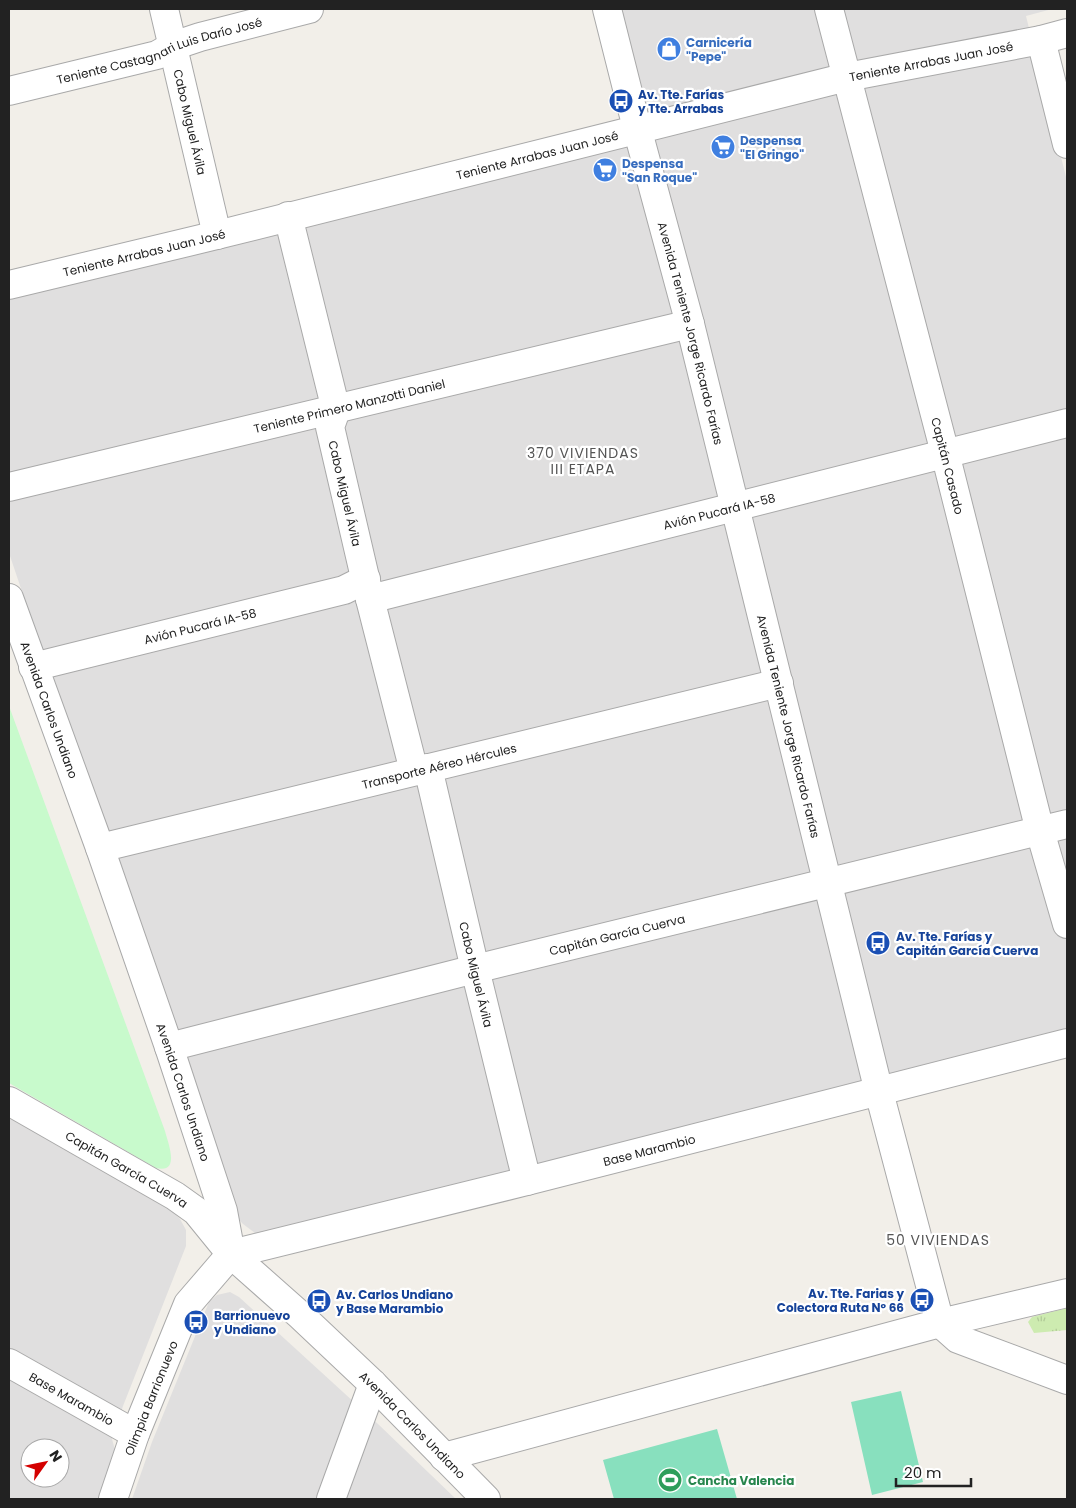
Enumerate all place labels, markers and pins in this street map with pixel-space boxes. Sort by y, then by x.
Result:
place label: Carnicería "Pepe" [686,34,752,65]
shop icon: Carnicería "Pepe" [656,36,682,62]
place label: Av. Tte. Farías y Tte. Arrabas [637,86,724,117]
bus stop icon: Av. Tte. Farías y Tte. Arrabas [608,88,634,114]
place label: Despensa "El Gringo" [740,132,804,163]
supermarket icon: Despensa "El Gringo" [710,134,736,160]
place label: Despensa "San Roque" [622,155,697,186]
supermarket icon: Despensa "San Roque" [592,157,618,183]
place label: Av. Tte. Farías y Capitán García Cuerva [896,928,1038,959]
bus stop icon: Av. Tte. Farías y Capitán García Cuerva [865,930,891,956]
place label: Av. Tte. Farias y Colectora Ruta N° 66 [777,1285,904,1316]
place label: Av. Carlos Undiano y Base Marambio [335,1286,454,1317]
bus stop icon: Av. Tte. Farias y Colectora Ruta N° 66 [909,1287,935,1313]
bus stop icon: Av. Carlos Undiano y Base Marambio [306,1288,332,1314]
place label: Barrionuevo y Undiano [213,1307,291,1338]
bus stop icon: Barrionuevo y Undiano [183,1309,209,1335]
sports icon: Cancha Valencia [657,1467,683,1493]
place label: Cancha Valencia [688,1472,794,1489]

